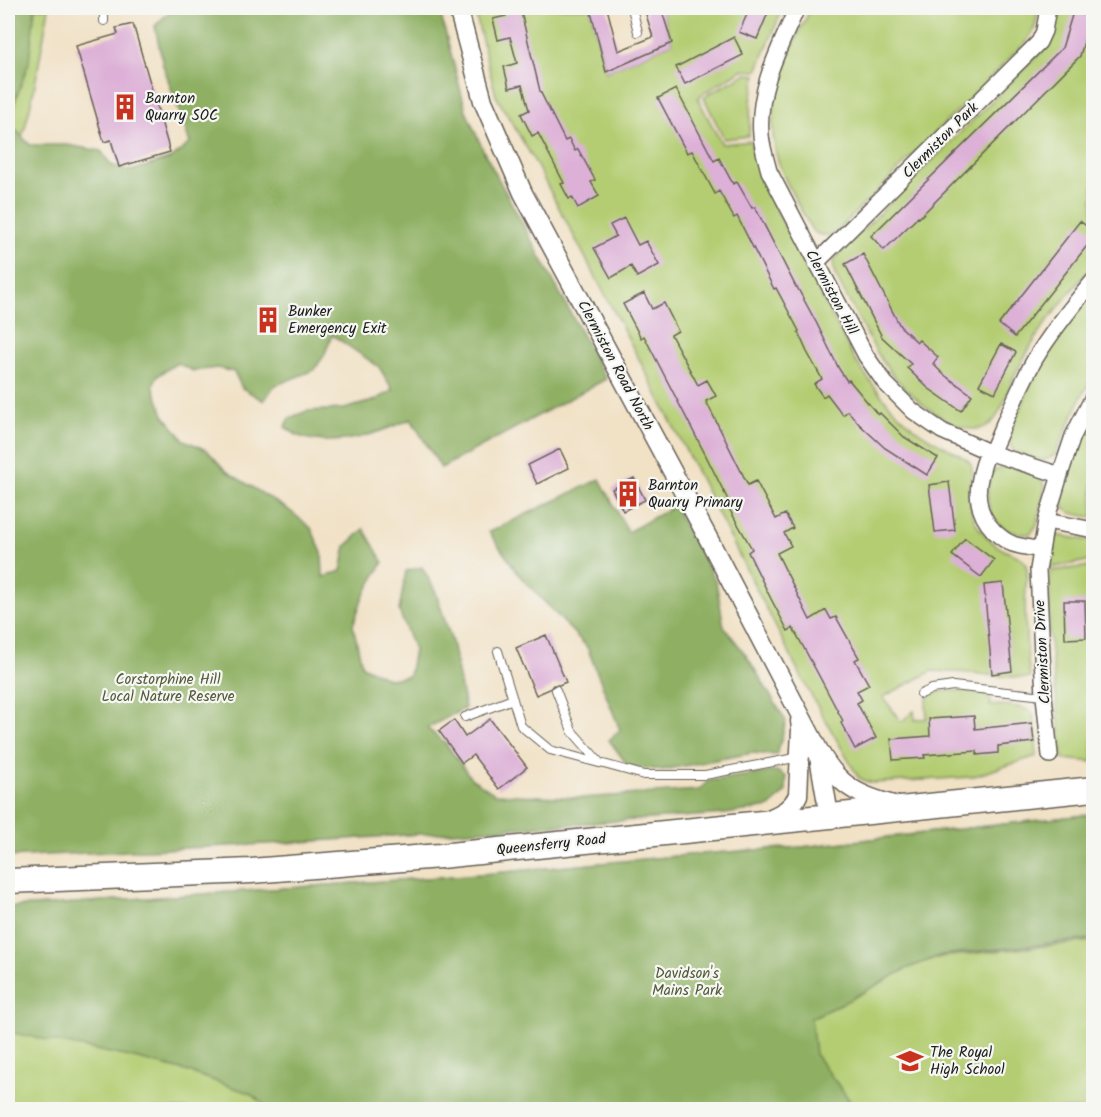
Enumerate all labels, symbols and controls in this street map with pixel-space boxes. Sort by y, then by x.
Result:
place label: Barnton Quarry SOC [145,87,218,128]
building icon: Barnton Quarry SOC [110,92,140,122]
street label: Clermiston Park [897,96,985,185]
street label: Clermiston Hill [798,245,864,340]
street label: Clermiston Road North [571,296,660,435]
place label: Bunker Emergency Exit [288,300,387,341]
building icon: Bunker Emergency Exit [253,305,283,335]
place label: Barnton Quarry Primary [648,474,743,515]
building icon: Barnton Quarry Primary [613,479,643,509]
street label: Clermiston Drive [1028,599,1058,705]
park label: Corstorphine Hill Local Nature Reserve [101,668,235,709]
street label: Queensferry Road [495,827,608,863]
park label: Davidson's Mains Park [652,962,723,1003]
place label: The Royal High School [930,1041,1005,1082]
school or university icon: The Royal High School [895,1046,925,1076]

